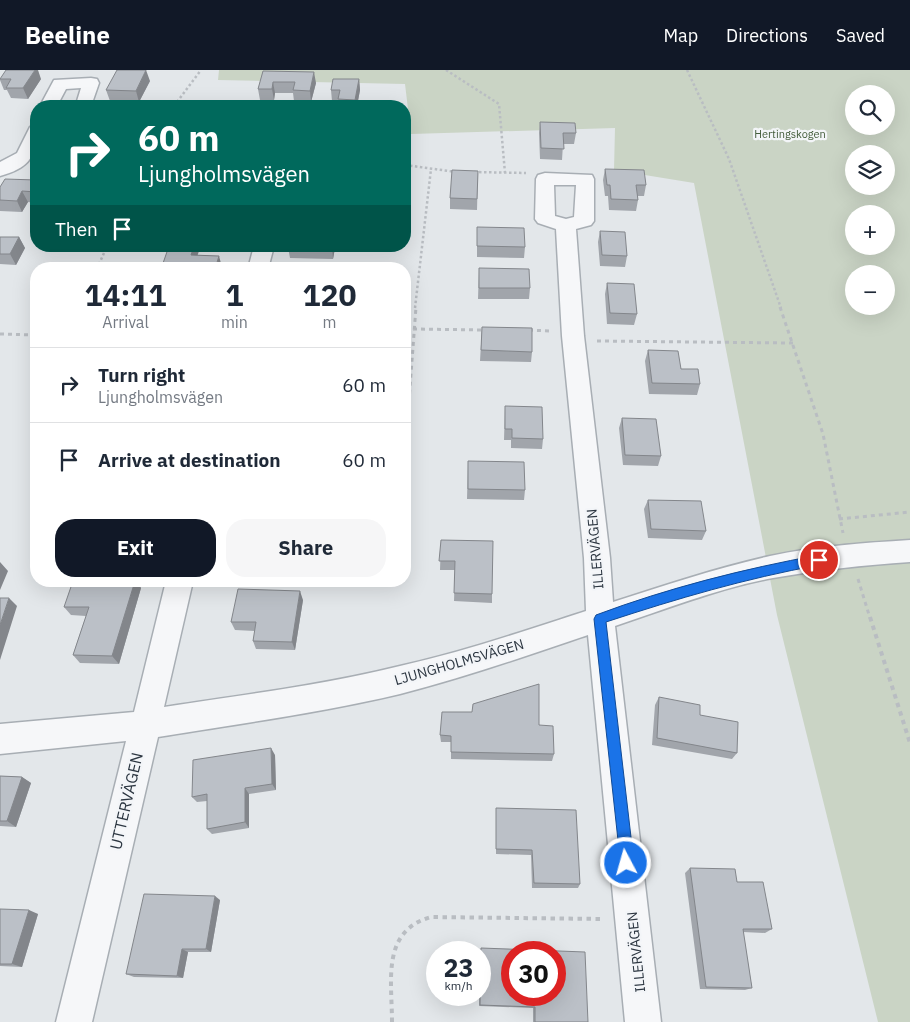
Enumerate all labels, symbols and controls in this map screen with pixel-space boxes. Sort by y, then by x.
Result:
text: Beeline [25,19,110,51]
text: Map [663,24,698,47]
text: Directions [726,24,808,47]
text: Saved [836,24,885,47]
map controls [845,85,895,315]
button: search [845,85,895,135]
text: 60 m [138,115,220,161]
icon: right [55,120,120,185]
park label: Hertingskogen [754,127,826,141]
button: layers [845,145,895,195]
text: Ljungholmsvägen [138,159,310,188]
button: + [845,205,895,255]
icon: arrive [108,215,136,243]
text: Then [55,217,98,241]
button: − [845,265,895,315]
text: 14:11 [85,275,166,314]
text: 1 [225,275,243,314]
text: 120 [302,275,356,314]
text: Arrival [102,312,149,332]
text: min [221,312,248,332]
text: m [322,312,336,332]
text: Turn right [98,363,185,387]
icon: right [55,371,83,399]
text: 60 m [342,373,386,397]
text: Ljungholmsvägen [98,387,223,407]
icon: arrive [55,446,83,474]
text: Arrive at destination [98,448,281,472]
text: 60 m [342,448,386,472]
street label: ILLERVÄGEN [583,508,607,590]
button: Exit [55,519,216,577]
button: Share [226,519,386,577]
pin [798,539,840,581]
icon: arrive [805,546,833,574]
street label: LJUNGHOLMSVÄGEN [392,635,526,689]
street label: UTTERVÄGEN [105,750,147,852]
position arrow [599,836,651,888]
street label: ILLERVÄGEN [623,911,649,993]
speed limit sign: 30 [501,941,566,1006]
text: 23 [443,951,474,984]
text: km/h [444,978,473,993]

